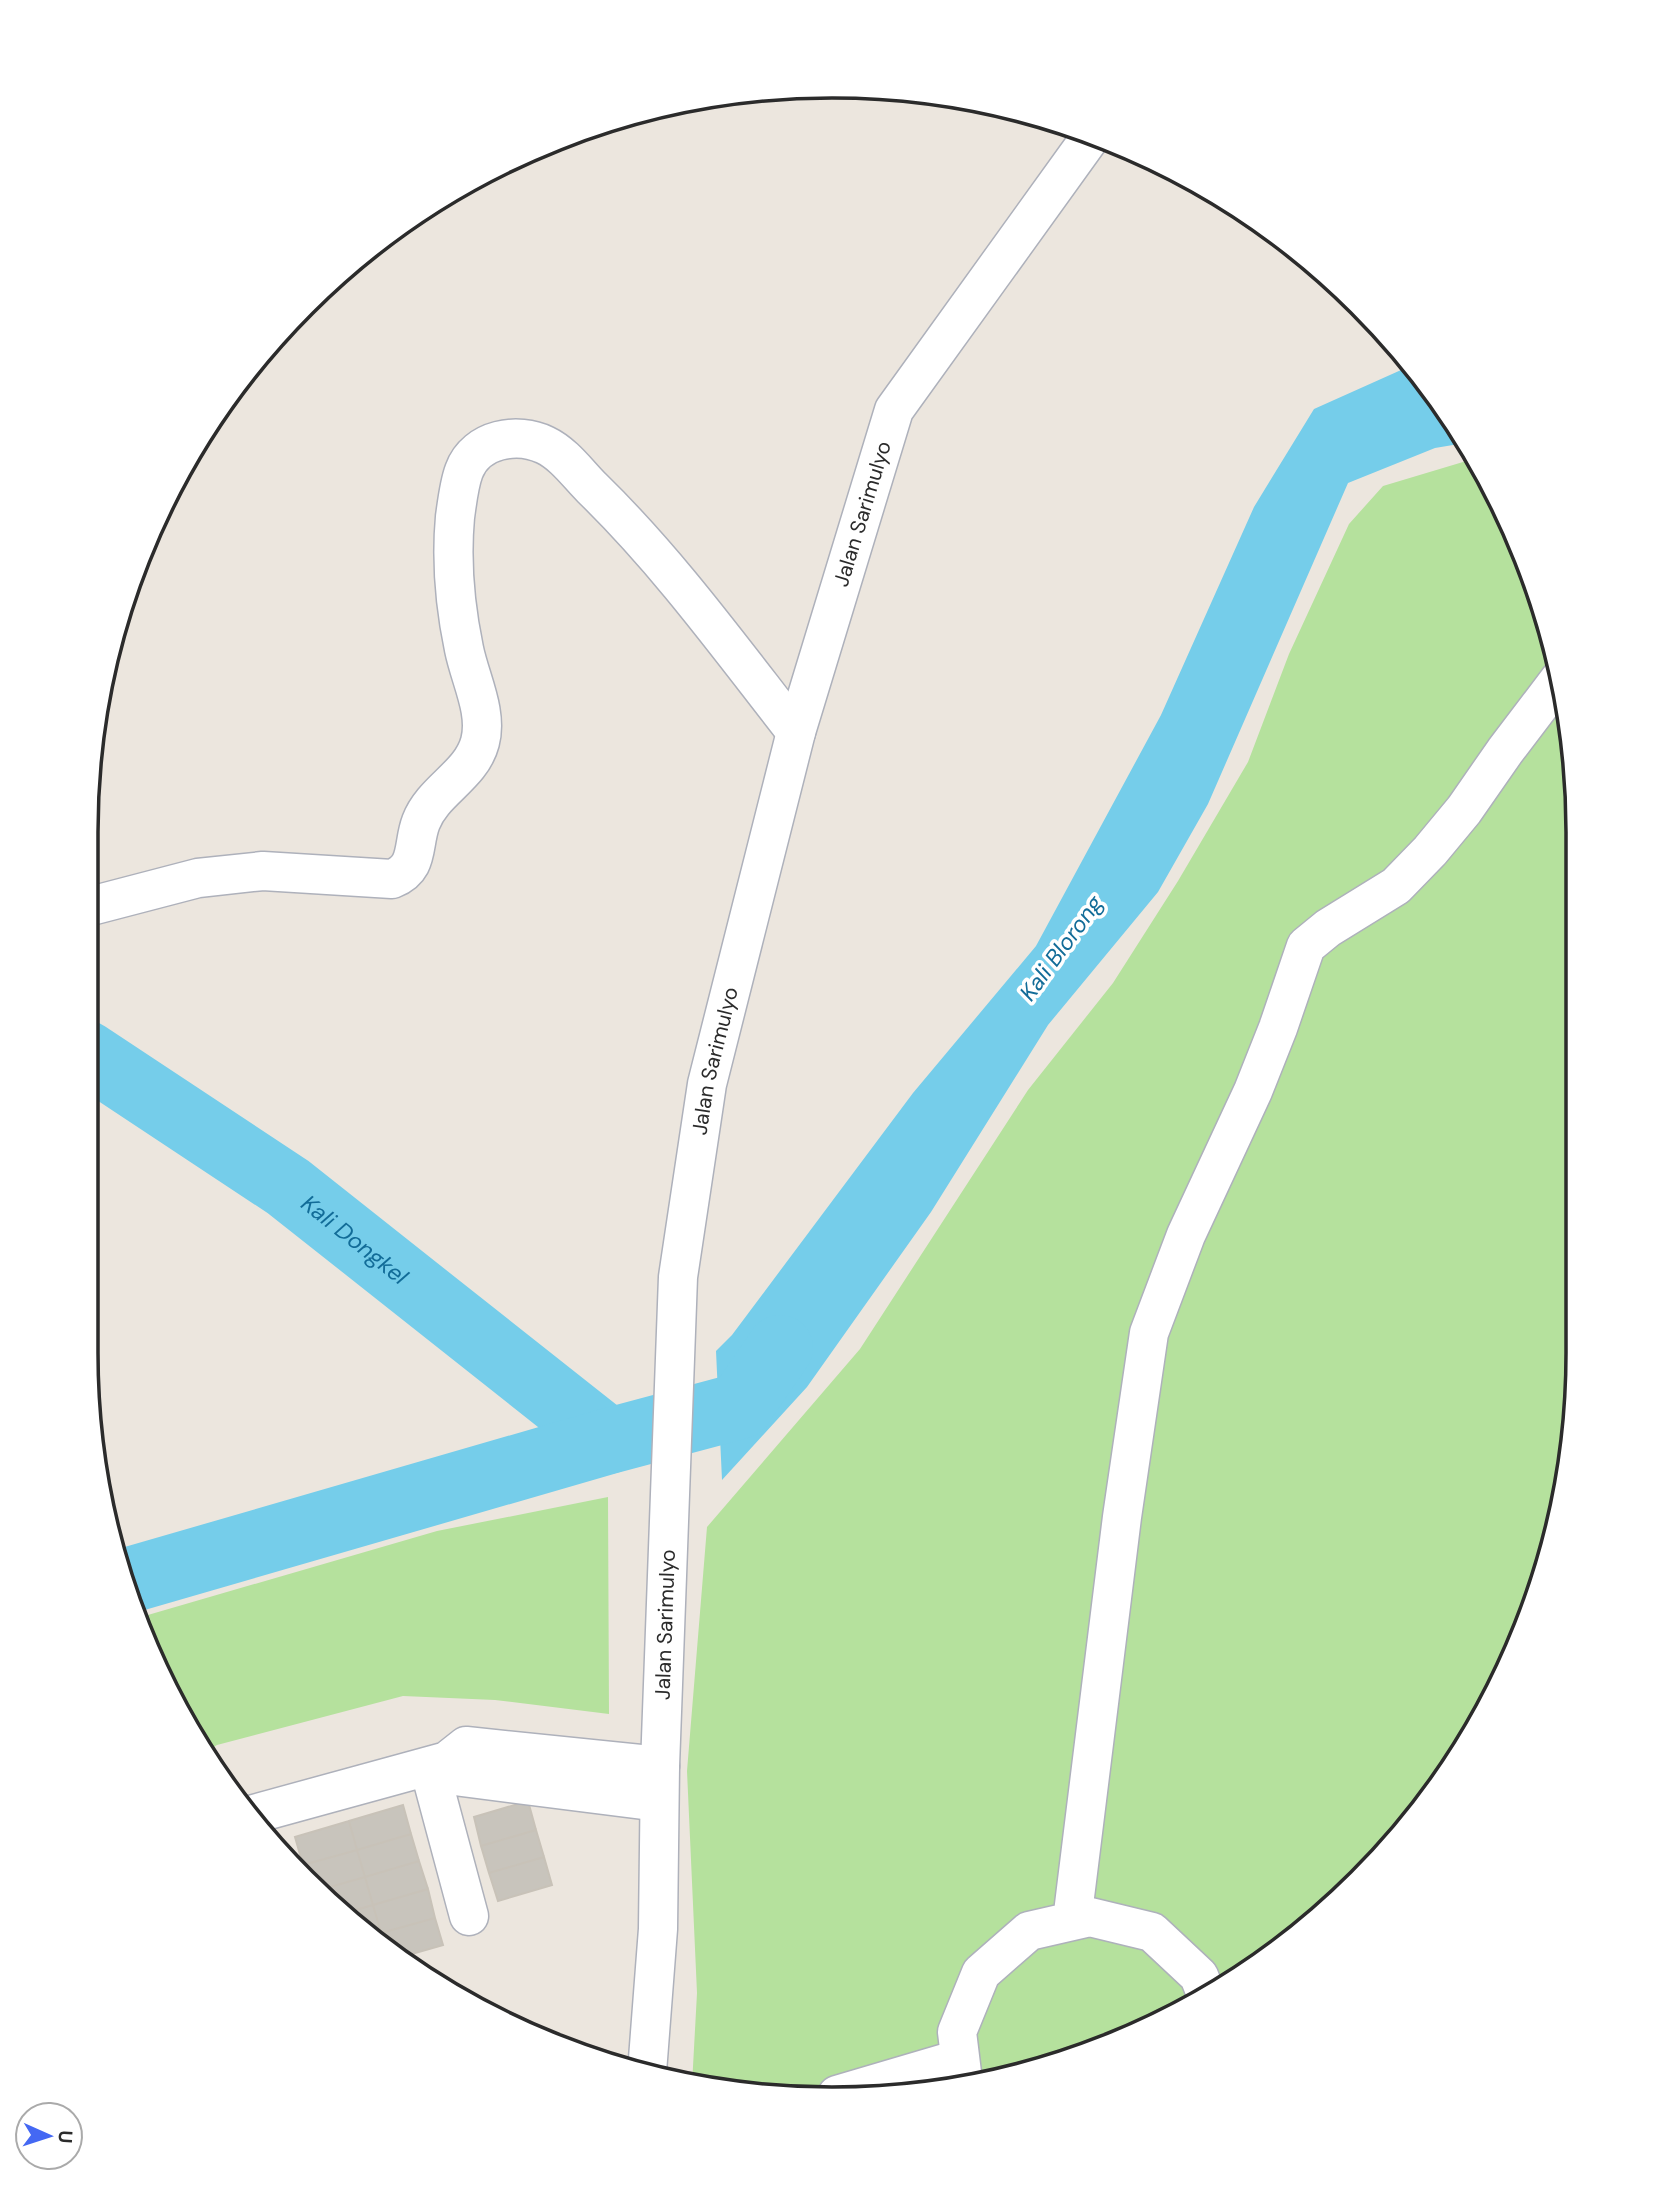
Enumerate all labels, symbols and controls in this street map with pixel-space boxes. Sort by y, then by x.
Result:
street label: Jalan Sarimulyo [827,438,898,590]
water label: Kali Blorong [1013,888,1110,1007]
street label: Jalan Sarimulyo [686,984,745,1137]
water label: Kali Dongkel [295,1188,415,1292]
street label: Jalan Sarimulyo [648,1549,682,1700]
north arrow [14,2101,84,2171]
text: U [53,2130,78,2144]

